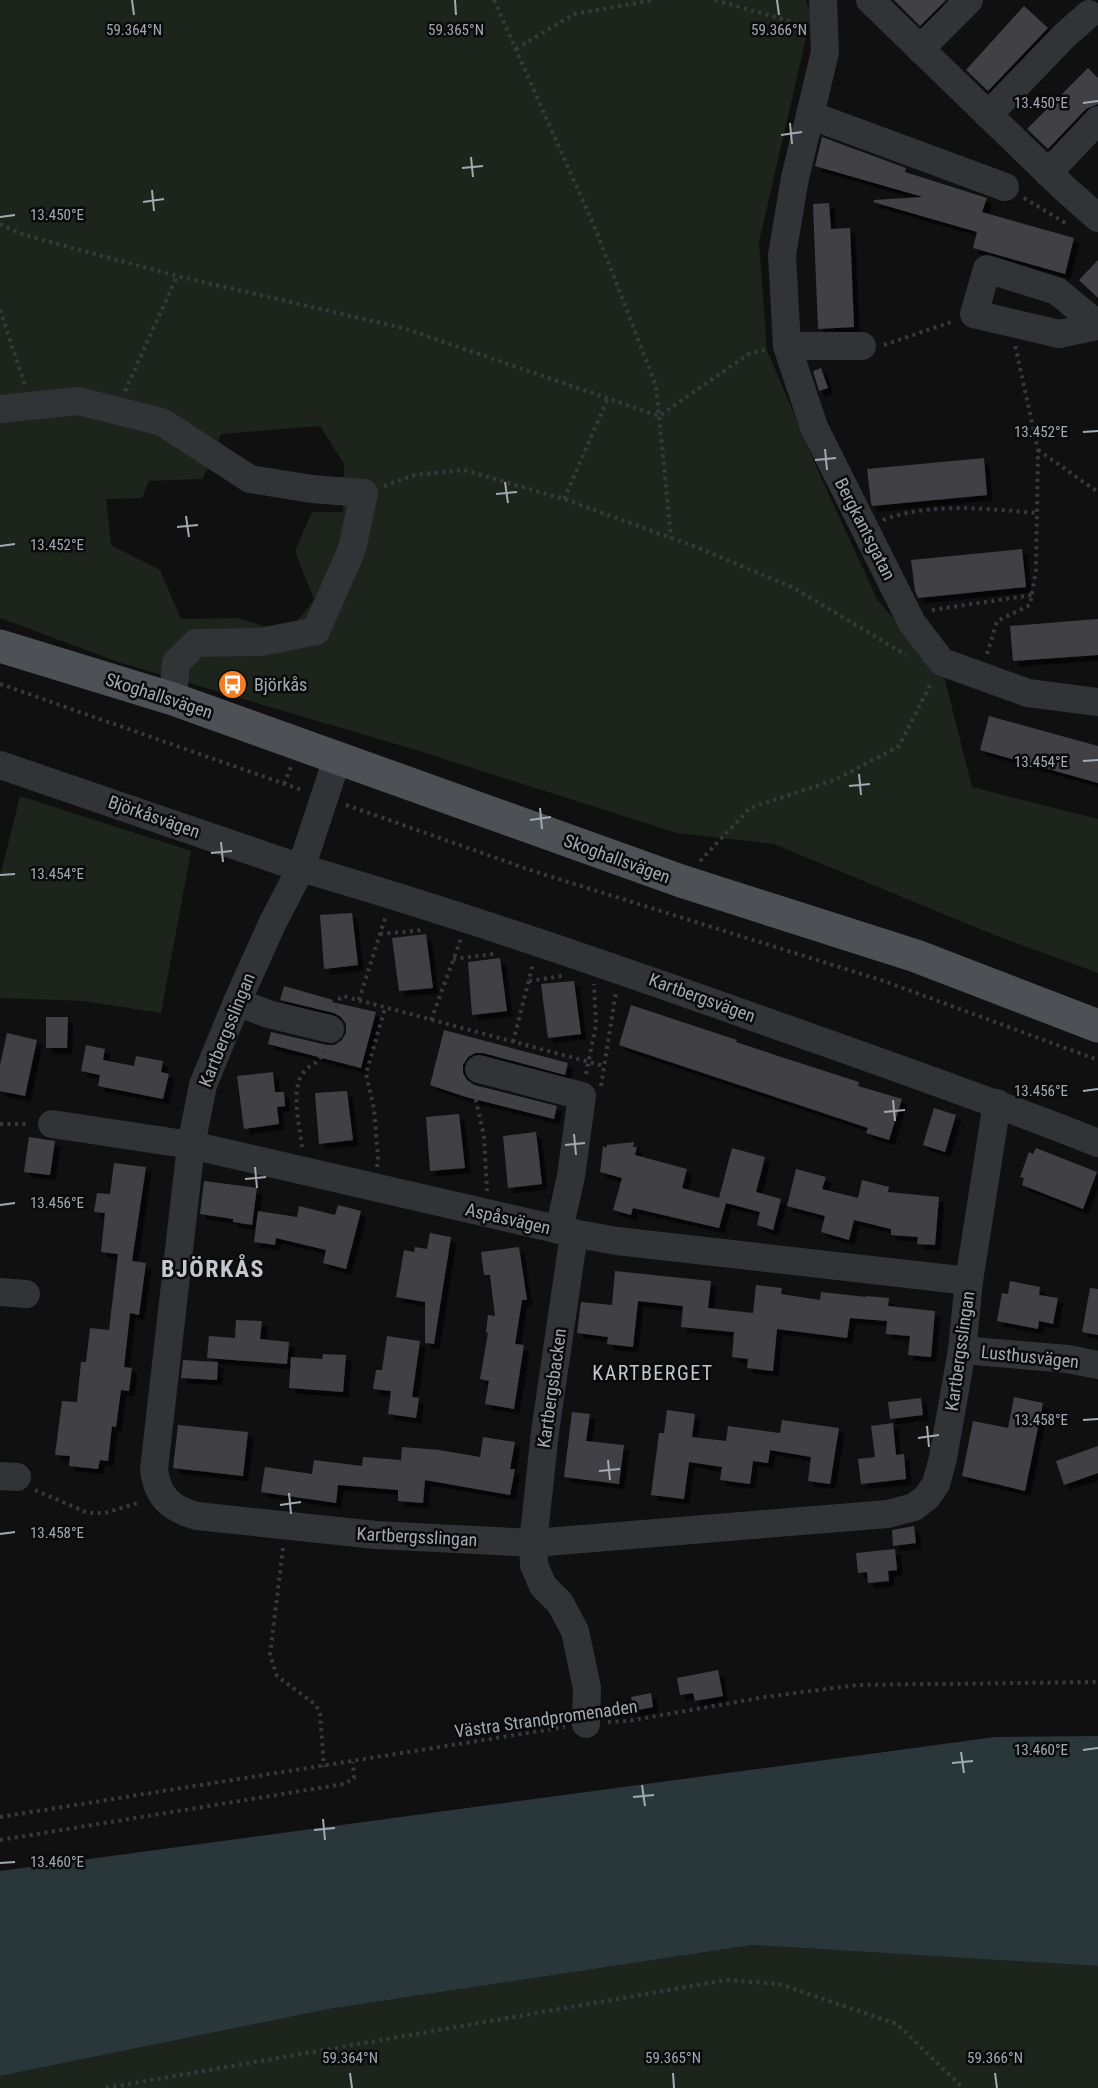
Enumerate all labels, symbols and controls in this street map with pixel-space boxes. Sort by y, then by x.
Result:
text: 59.364°N [106,21,162,39]
text: 59.365°N [428,21,484,39]
text: 59.366°N [751,21,807,39]
text: 13.450°E [1014,94,1068,112]
text: 13.450°E [30,206,84,224]
text: 13.452°E [1014,423,1068,441]
street label: Bergkantsgatan [831,474,900,583]
text: 13.452°E [30,536,84,554]
street label: Skoghallsvägen [103,668,215,723]
bus stop icon: Björkås [217,669,249,701]
place label: Björkås [254,674,307,695]
text: 13.454°E [1014,753,1068,771]
street label: Björkåsvägen [106,791,203,842]
street label: Skoghallsvägen [561,830,673,887]
text: 13.454°E [30,865,84,883]
street label: Kartbergsvägen [646,969,758,1026]
street label: Kartbergsslingan [194,970,259,1090]
text: 13.456°E [1014,1082,1068,1100]
text: 13.456°E [30,1194,84,1212]
street label: Aspåsvägen [464,1199,553,1238]
district label: BJÖRKÅS [161,1254,265,1283]
street label: Kartbergsslingan [941,1290,978,1412]
street label: Kartbergsbacken [533,1327,570,1449]
street label: Lusthusvägen [980,1341,1080,1372]
district label: KARTBERGET [592,1361,714,1385]
text: 13.458°E [1014,1411,1068,1429]
street label: Kartbergsslingan [356,1523,478,1550]
text: 13.458°E [30,1524,84,1542]
street label: Västra Strandpromenaden [453,1695,639,1742]
text: 13.460°E [1014,1741,1068,1759]
text: 13.460°E [30,1853,84,1871]
text: 59.364°N [322,2049,378,2067]
text: 59.365°N [645,2049,701,2067]
text: 59.366°N [967,2049,1023,2067]

